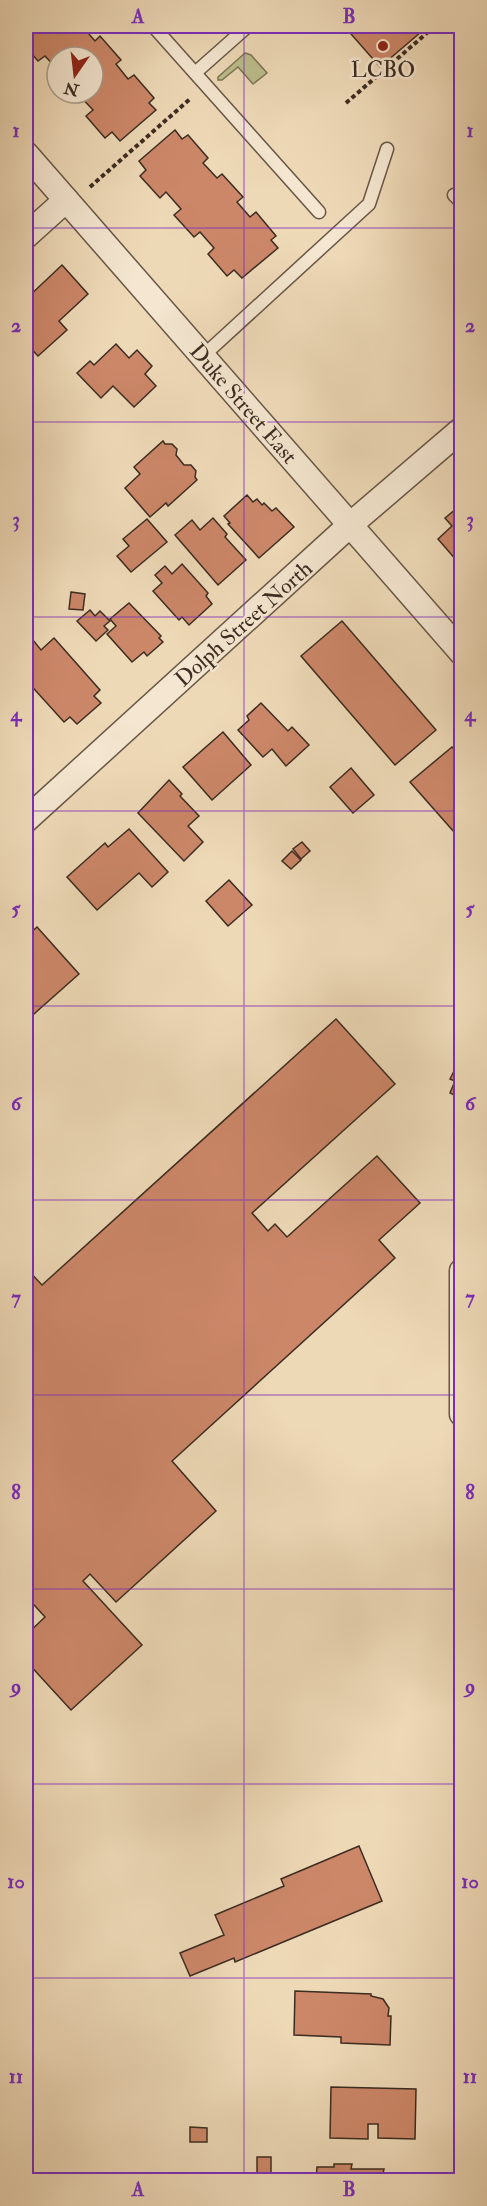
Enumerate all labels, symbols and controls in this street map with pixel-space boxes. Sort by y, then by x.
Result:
text: A [131,4,145,29]
text: B [342,4,356,29]
marker: LCBO [376,39,390,53]
north arrow [45,45,105,105]
place label: LCBO [351,56,415,84]
text: N [62,77,82,100]
text: 1 [12,118,20,143]
text: 1 [466,118,474,143]
text: 2 [11,313,21,338]
text: 2 [465,313,475,338]
street label: Duke Street East [183,338,303,470]
text: 3 [12,507,20,532]
text: 3 [466,507,474,532]
street label: Dolph Street North [169,554,319,694]
text: 4 [10,702,23,727]
text: 4 [464,702,477,727]
text: 5 [12,896,22,921]
text: 5 [466,896,476,921]
text: 6 [11,1091,23,1116]
text: 6 [465,1091,477,1116]
text: 7 [11,1285,21,1310]
text: 7 [465,1285,475,1310]
text: 8 [11,1480,21,1505]
text: 8 [465,1480,475,1505]
text: 9 [9,1674,21,1699]
text: 9 [463,1674,475,1699]
text: 10 [7,1869,25,1894]
text: 10 [461,1869,479,1894]
text: 11 [9,2064,23,2089]
text: 11 [463,2064,477,2089]
text: A [131,2177,145,2202]
text: B [342,2177,356,2202]

